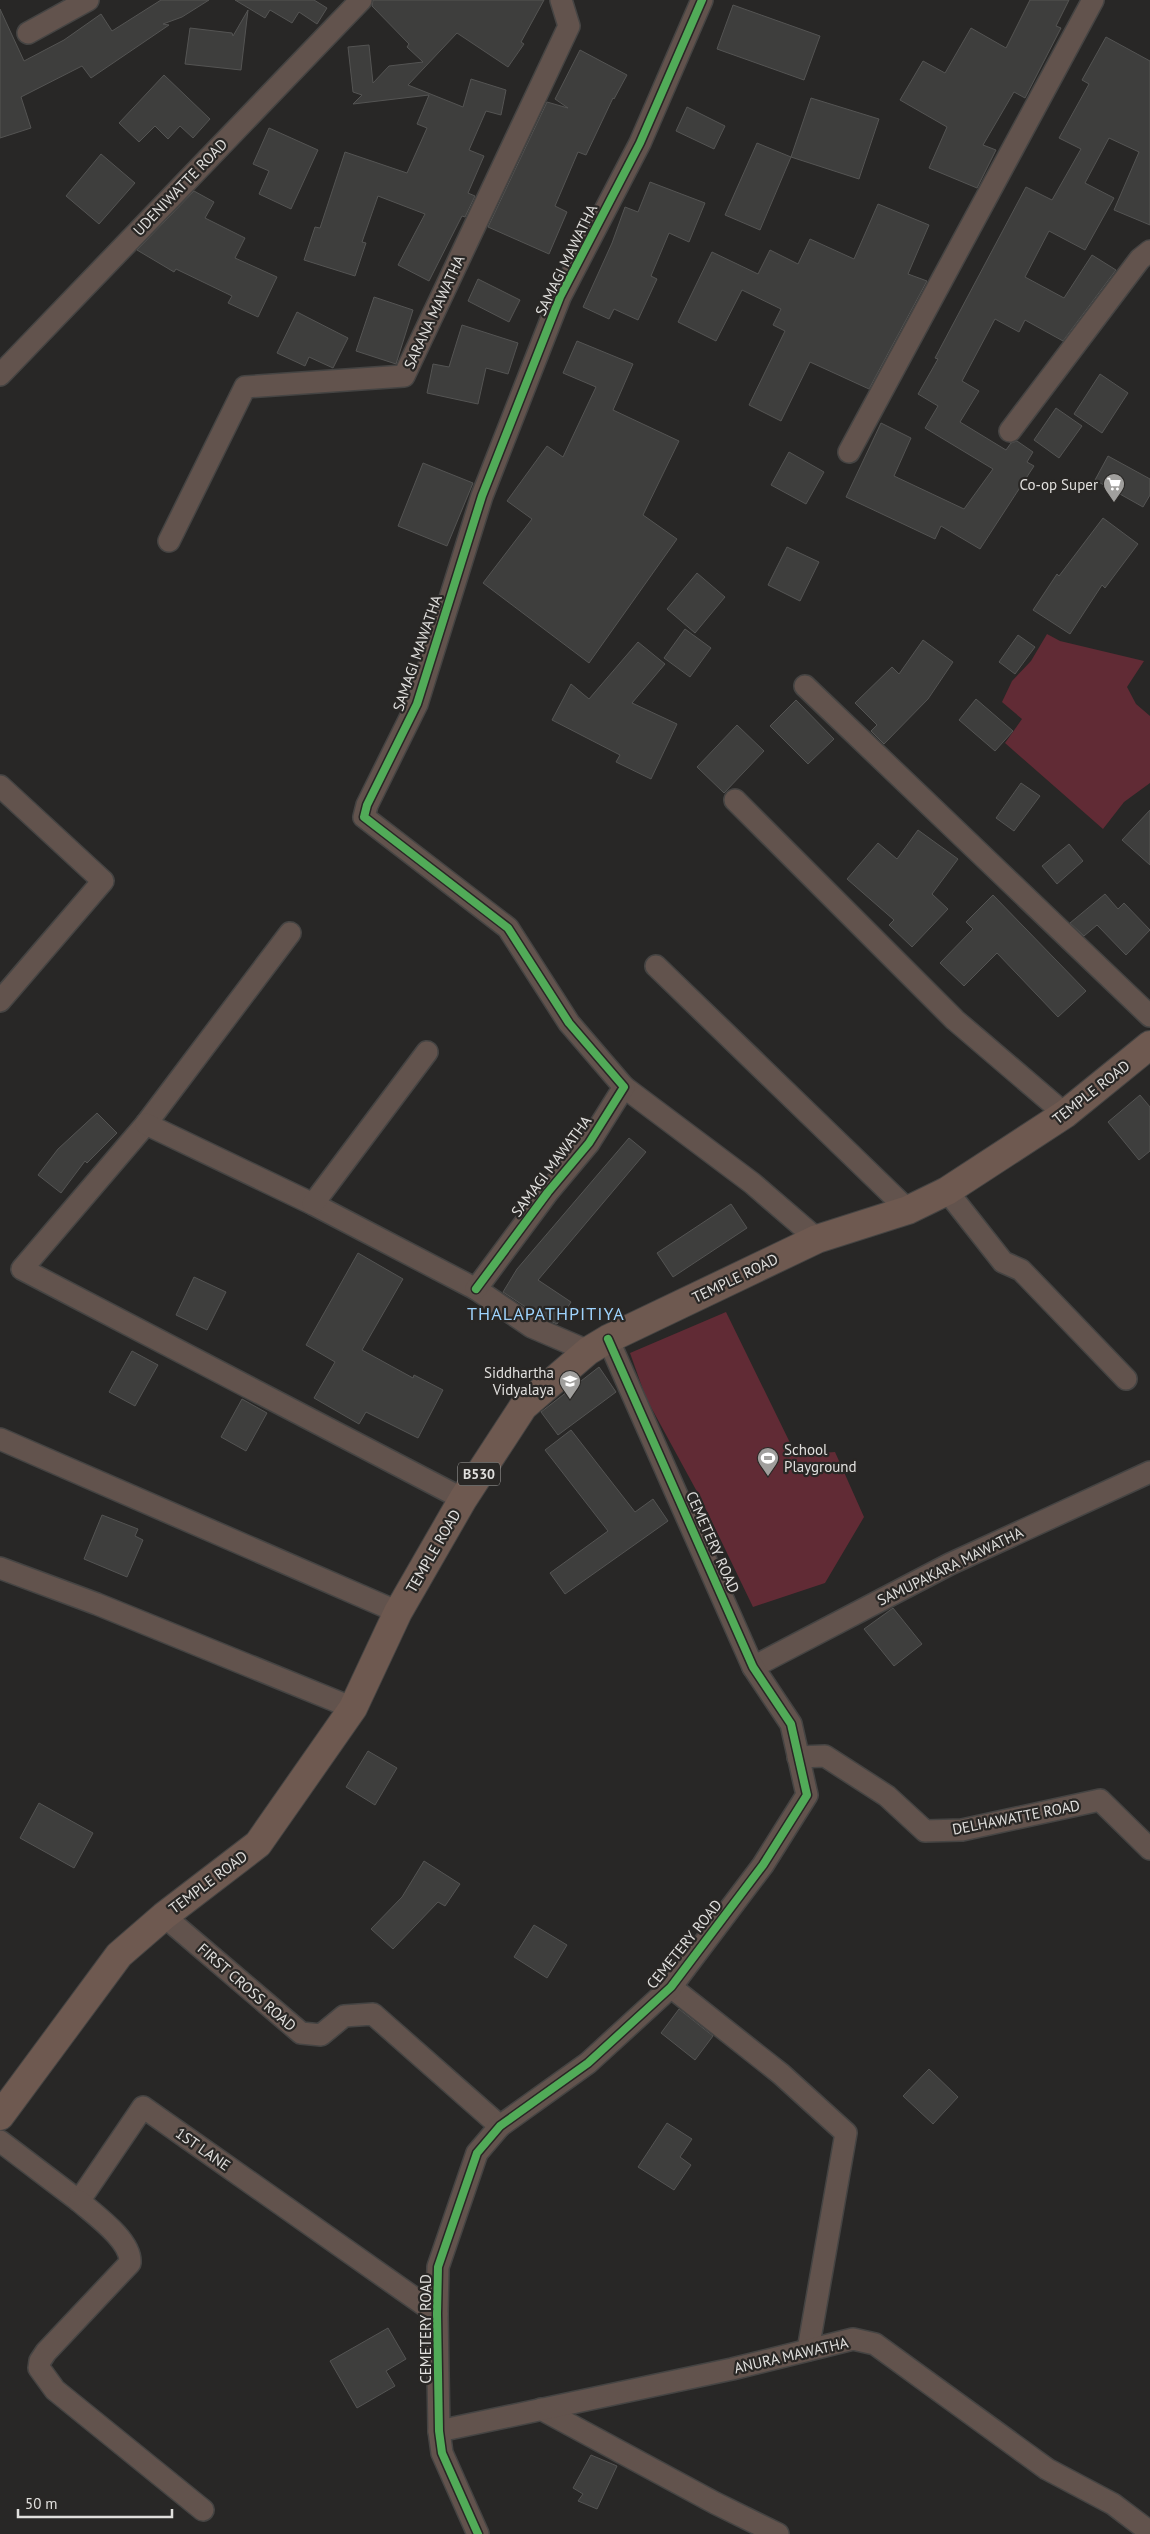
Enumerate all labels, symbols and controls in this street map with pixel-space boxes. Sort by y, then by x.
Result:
street label: UDENIWATTE ROAD [129,135,231,239]
street label: SAMAGI MAWATHA [531,201,601,319]
street label: SARANA MAWATHA [399,252,469,372]
supermarket icon: Co-op Super [1102,472,1126,503]
place label: Co-op Super [1019,475,1098,494]
street label: SAMAGI MAWATHA [388,592,446,714]
street label: TEMPLE ROAD [1048,1056,1134,1128]
street label: SAMAGI MAWATHA [507,1111,595,1220]
street label: TEMPLE ROAD [689,1249,781,1307]
district label: THALAPATHPITIYA [467,1302,625,1325]
place label: Siddhartha Vidyalaya [484,1363,554,1399]
school or university icon: Siddhartha Vidyalaya [558,1369,582,1400]
place label: School Playground [784,1440,857,1476]
sports icon: School Playground [756,1446,780,1477]
road number: B530 [458,1462,500,1486]
street label: CEMETERY ROAD [682,1488,744,1596]
street label: TEMPLE ROAD [401,1506,465,1596]
street label: SAMUPAKARA MAWATHA [874,1522,1026,1610]
street label: DELHAWATTE ROAD [951,1795,1081,1839]
street label: TEMPLE ROAD [165,1846,251,1918]
street label: CEMETERY ROAD [642,1895,726,1993]
street label: FIRST CROSS ROAD [194,1939,300,2035]
street label: 1ST LANE [172,2123,234,2175]
street label: CEMETERY ROAD [416,2274,435,2384]
street label: ANURA MAWATHA [732,2333,850,2377]
scale bar [18,2486,171,2518]
text: 50 m [25,2494,58,2513]

